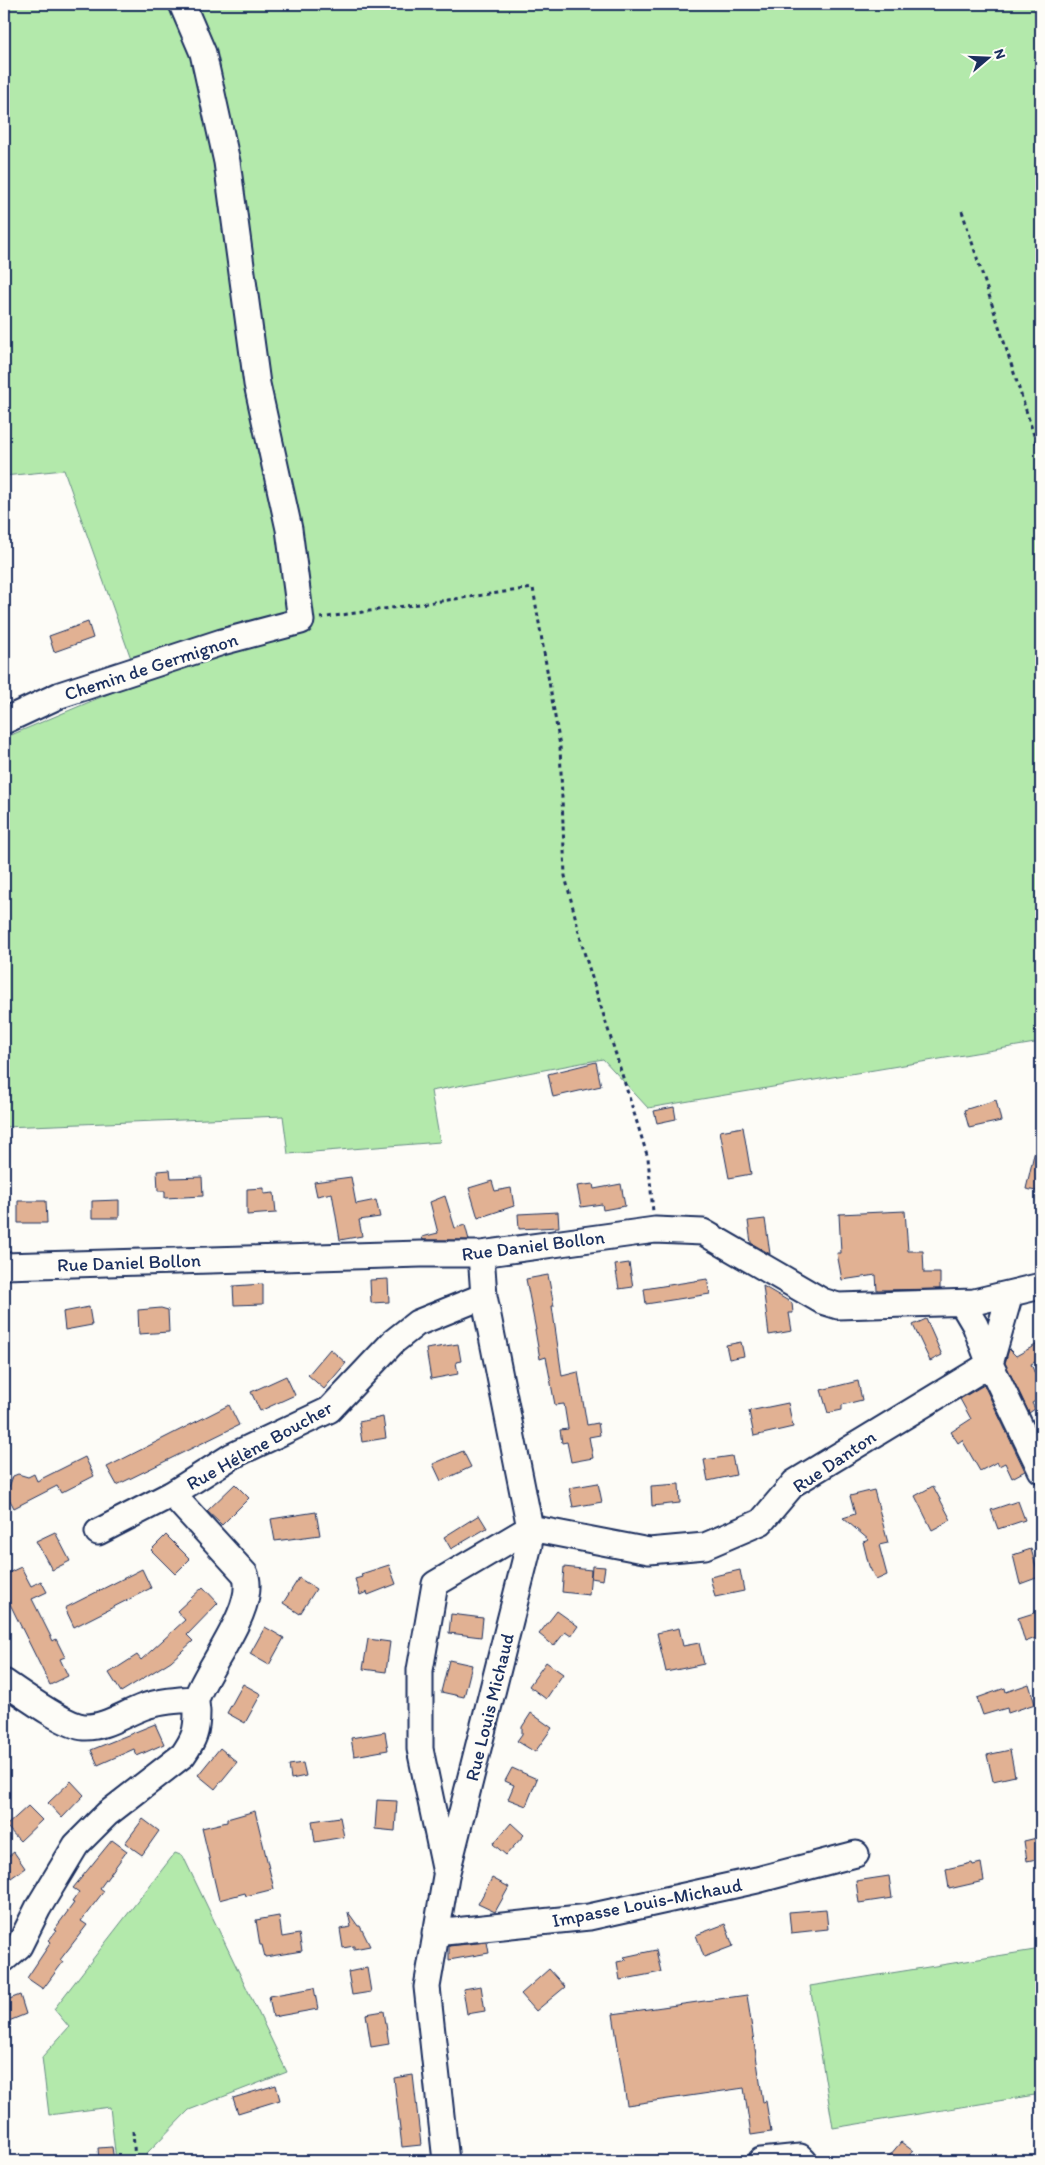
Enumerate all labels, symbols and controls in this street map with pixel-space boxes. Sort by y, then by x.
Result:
north arrow [962,32,1012,82]
text: N [990,47,1009,61]
street label: Chemin de Germignon [61,627,241,705]
street label: Rue Daniel Bollon [460,1225,606,1266]
street label: Rue Daniel Bollon [57,1248,201,1277]
street label: Rue Hélène Boucher [182,1395,337,1495]
street label: Rue Danton [788,1425,880,1498]
street label: Rue Louis Michaud [460,1630,519,1784]
street label: Impasse Louis-Michaud [550,1873,745,1932]

